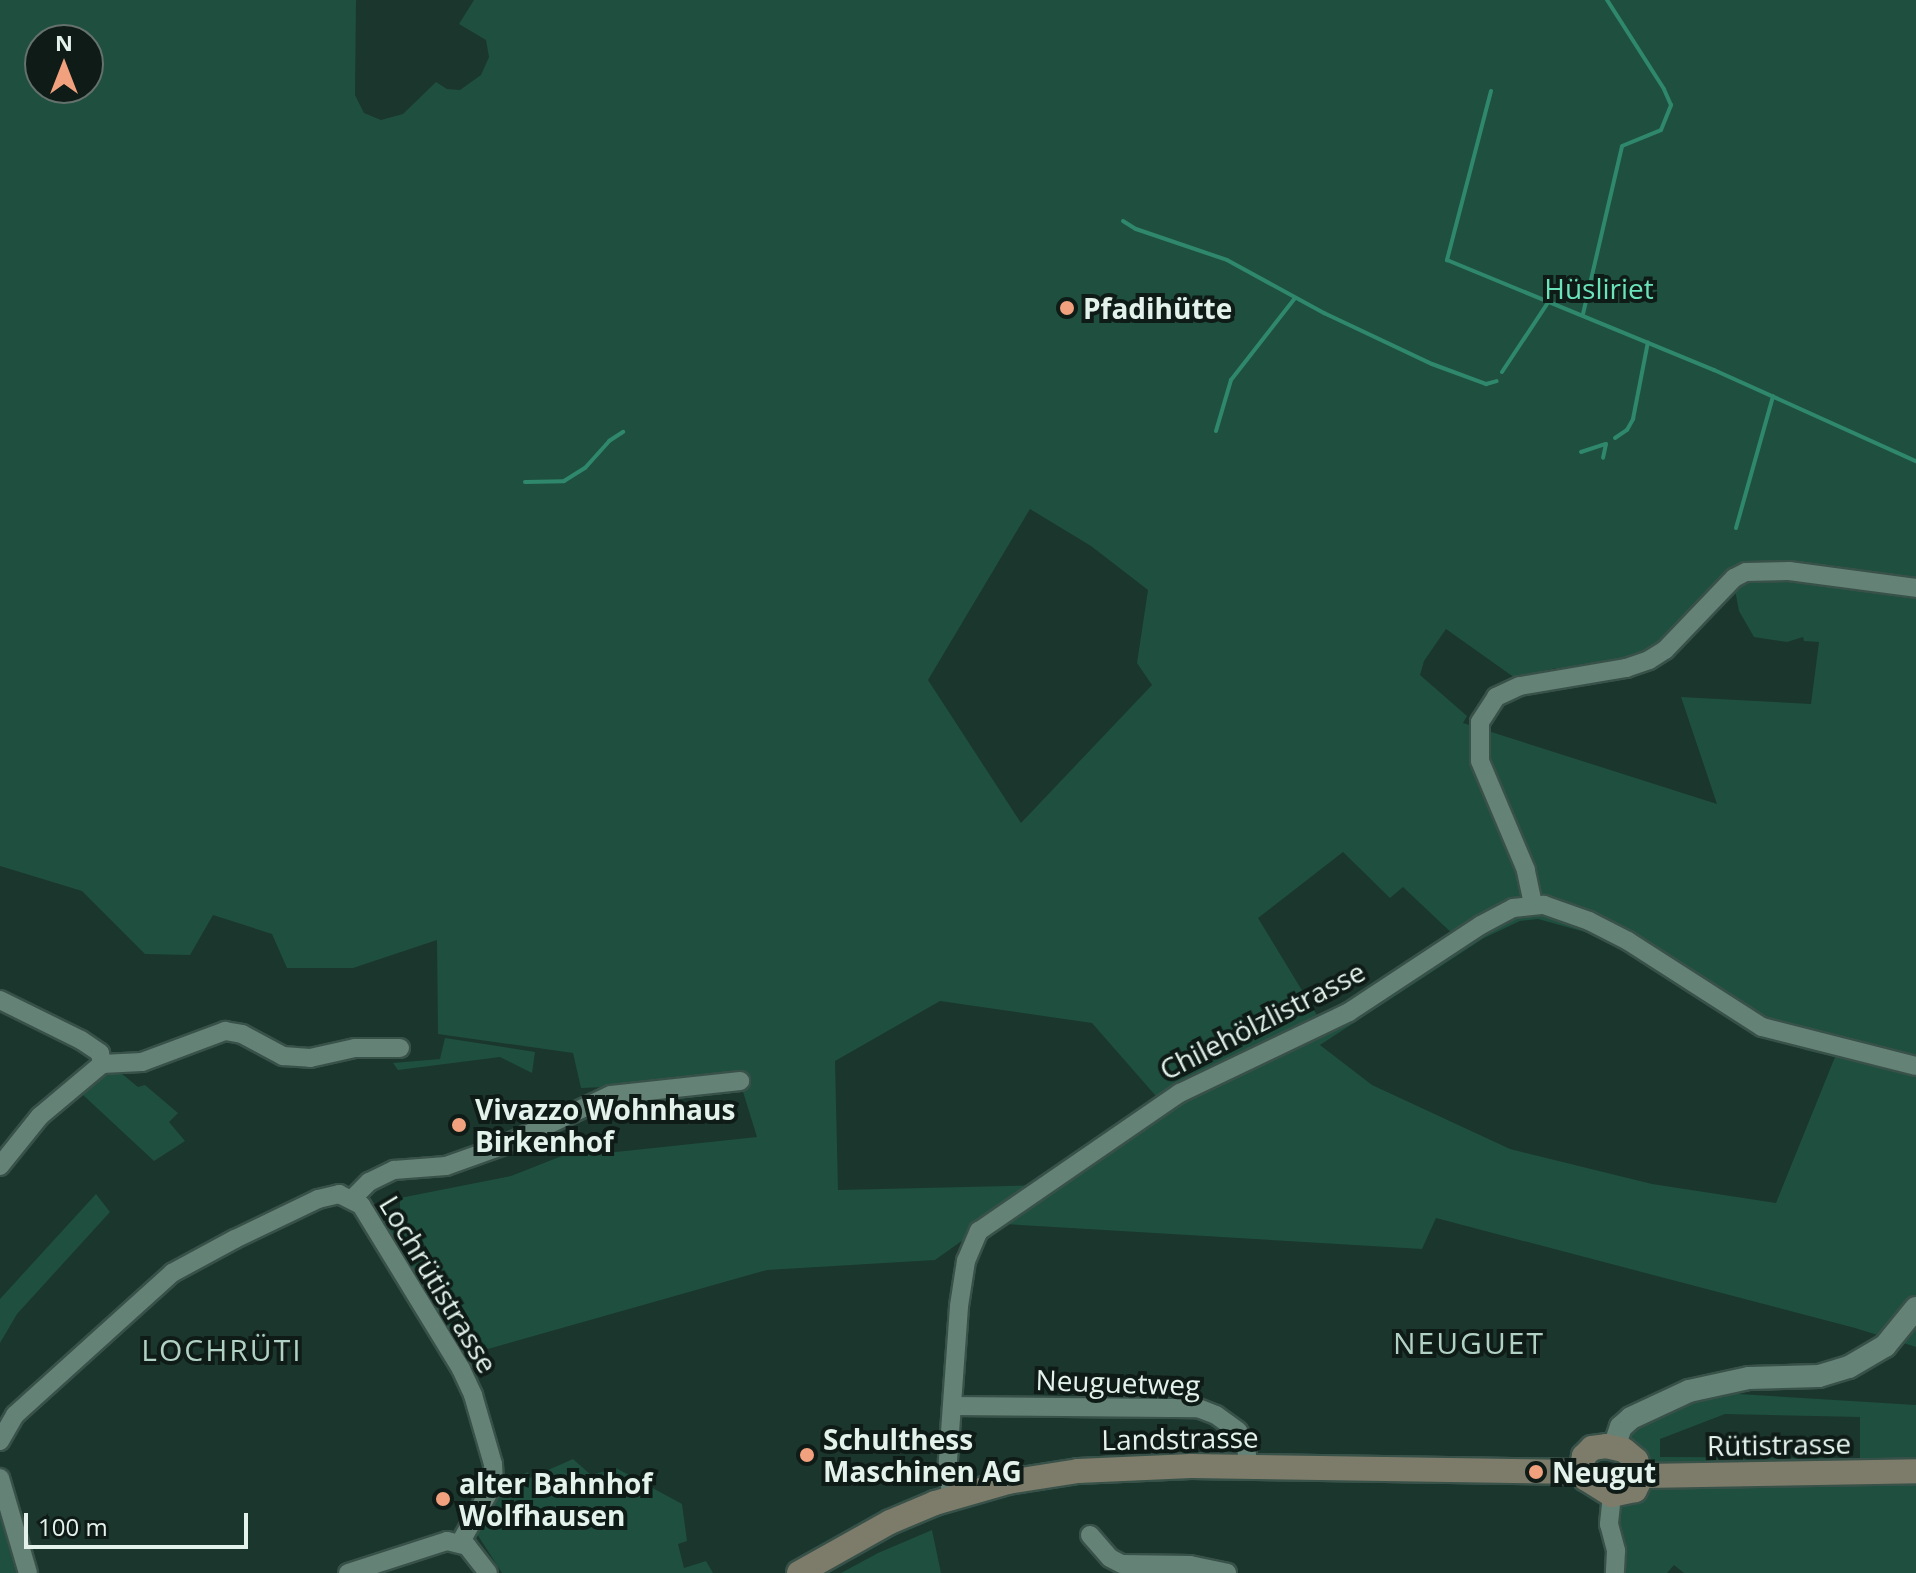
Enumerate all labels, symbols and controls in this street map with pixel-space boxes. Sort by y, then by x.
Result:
north arrow [24,24,104,104]
text: N [55,27,73,57]
park label: Hüsliriet [1544,271,1654,305]
place label: Pfadihütte [1083,291,1232,325]
marker: Pfadihütte [1058,299,1076,317]
street label: Chilehölzlistrasse [1154,954,1370,1086]
place label: Vivazzo Wohnhaus Birkenhof [475,1092,735,1158]
marker: Vivazzo Wohnhaus Birkenhof [450,1116,468,1134]
street label: Lochrütistrasse [373,1189,505,1379]
district label: NEUGUET [1393,1325,1545,1361]
district label: LOCHRÜTI [141,1332,303,1368]
street label: Neuguetweg [1035,1362,1201,1402]
street label: Landstrasse [1101,1420,1259,1456]
place label: Schulthess Maschinen AG [823,1422,1022,1488]
street label: Rütistrasse [1707,1426,1851,1462]
marker: Schulthess Maschinen AG [798,1446,816,1464]
place label: Neugut [1552,1455,1656,1489]
marker: Neugut [1527,1463,1545,1481]
place label: alter Bahnhof Wolfhausen [459,1466,652,1532]
marker: alter Bahnhof Wolfhausen [434,1490,452,1508]
scale bar [28,1497,252,1547]
text: 100 m [38,1510,108,1543]

